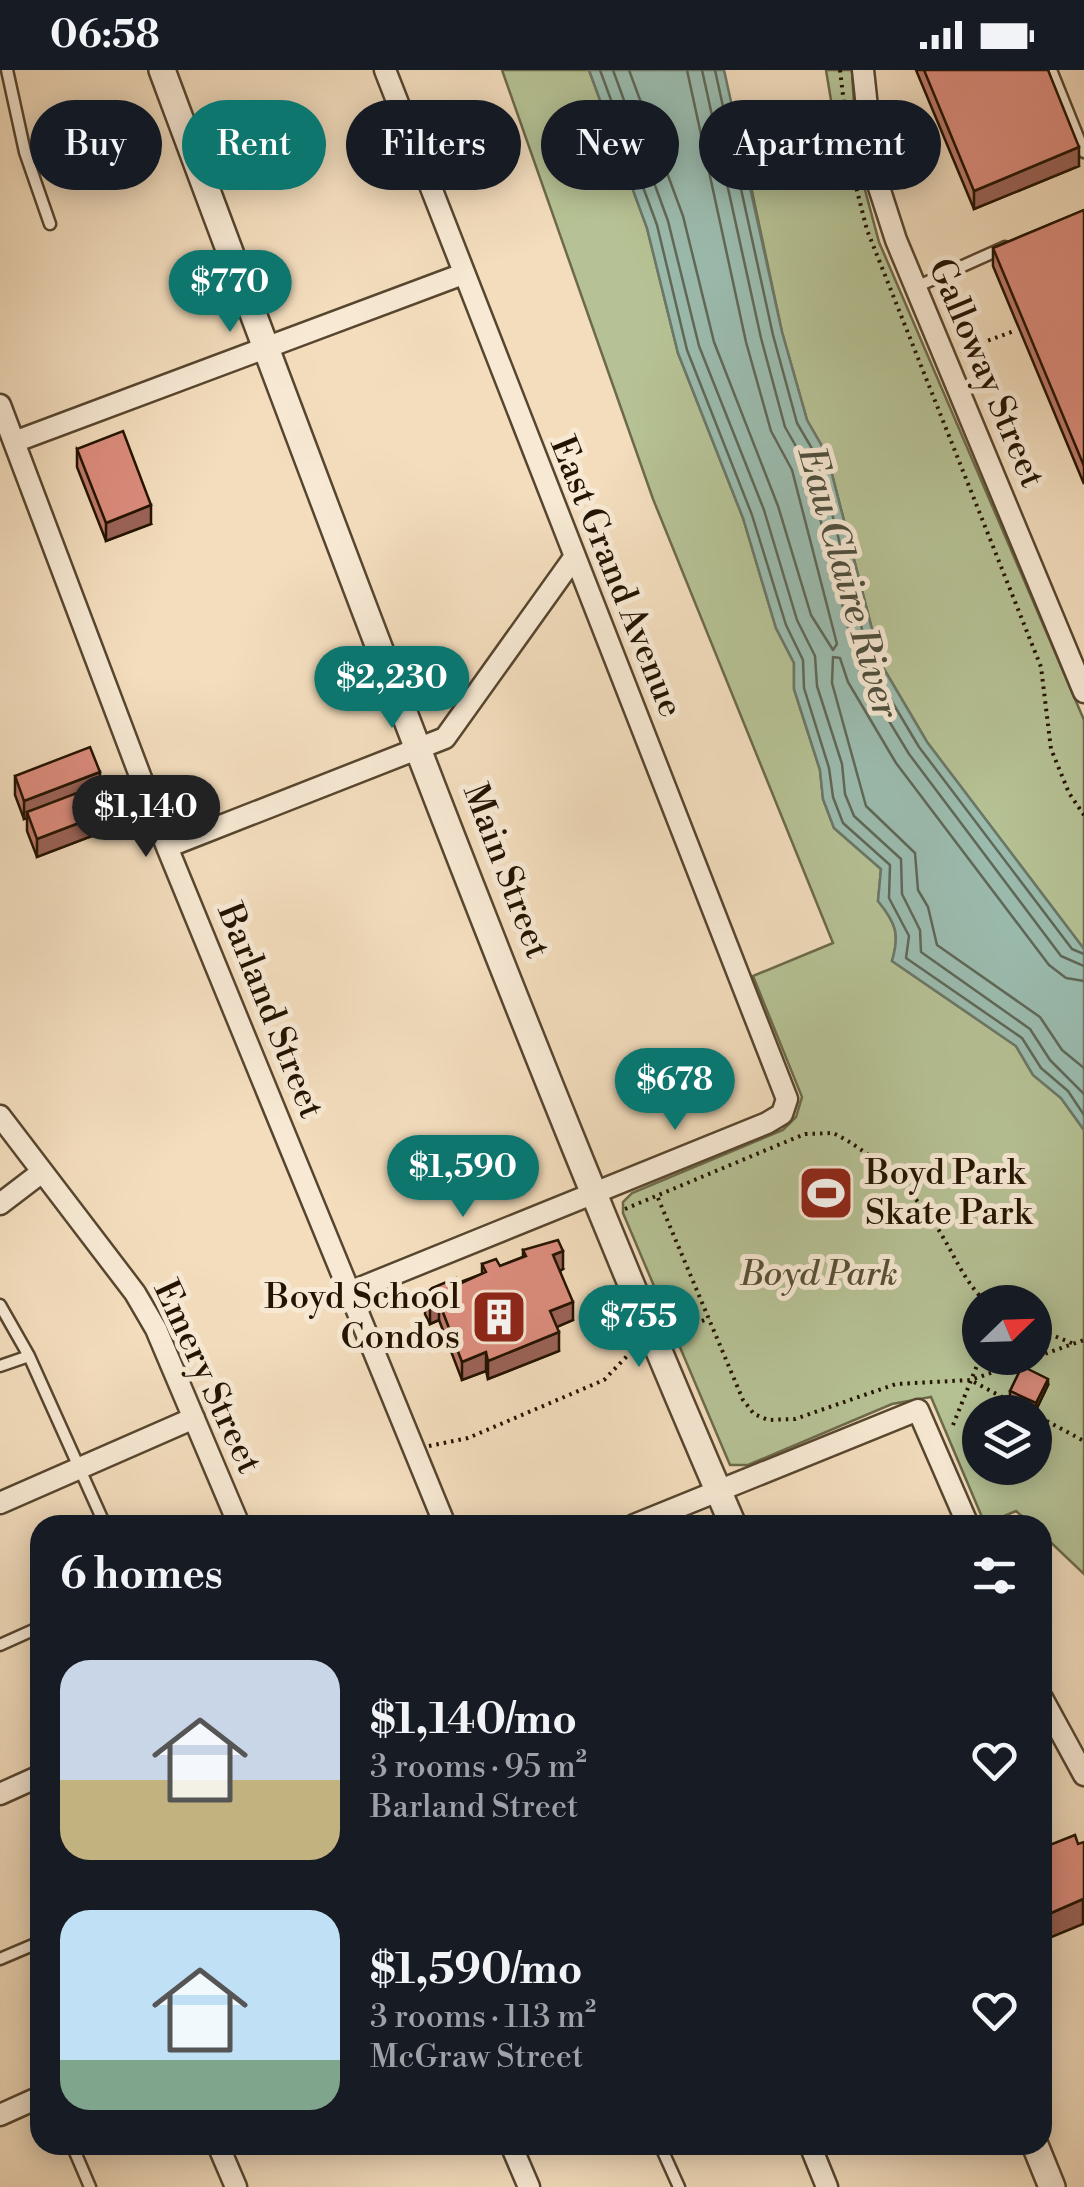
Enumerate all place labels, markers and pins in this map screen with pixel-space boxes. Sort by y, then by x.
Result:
pin: $770 [171,250,289,335]
pin: $2,230 [311,646,473,731]
pin: $1,140 [65,775,227,860]
pin: $678 [616,1048,734,1133]
pin: $1,590 [382,1135,544,1220]
place label: Boyd Park Skate Park [864,1152,1034,1235]
sports icon: Boyd Park Skate Park [796,1163,856,1223]
place label: Boyd School Condos [264,1276,460,1359]
pin: $755 [580,1285,698,1370]
building icon: Boyd School Condos [469,1287,529,1347]

